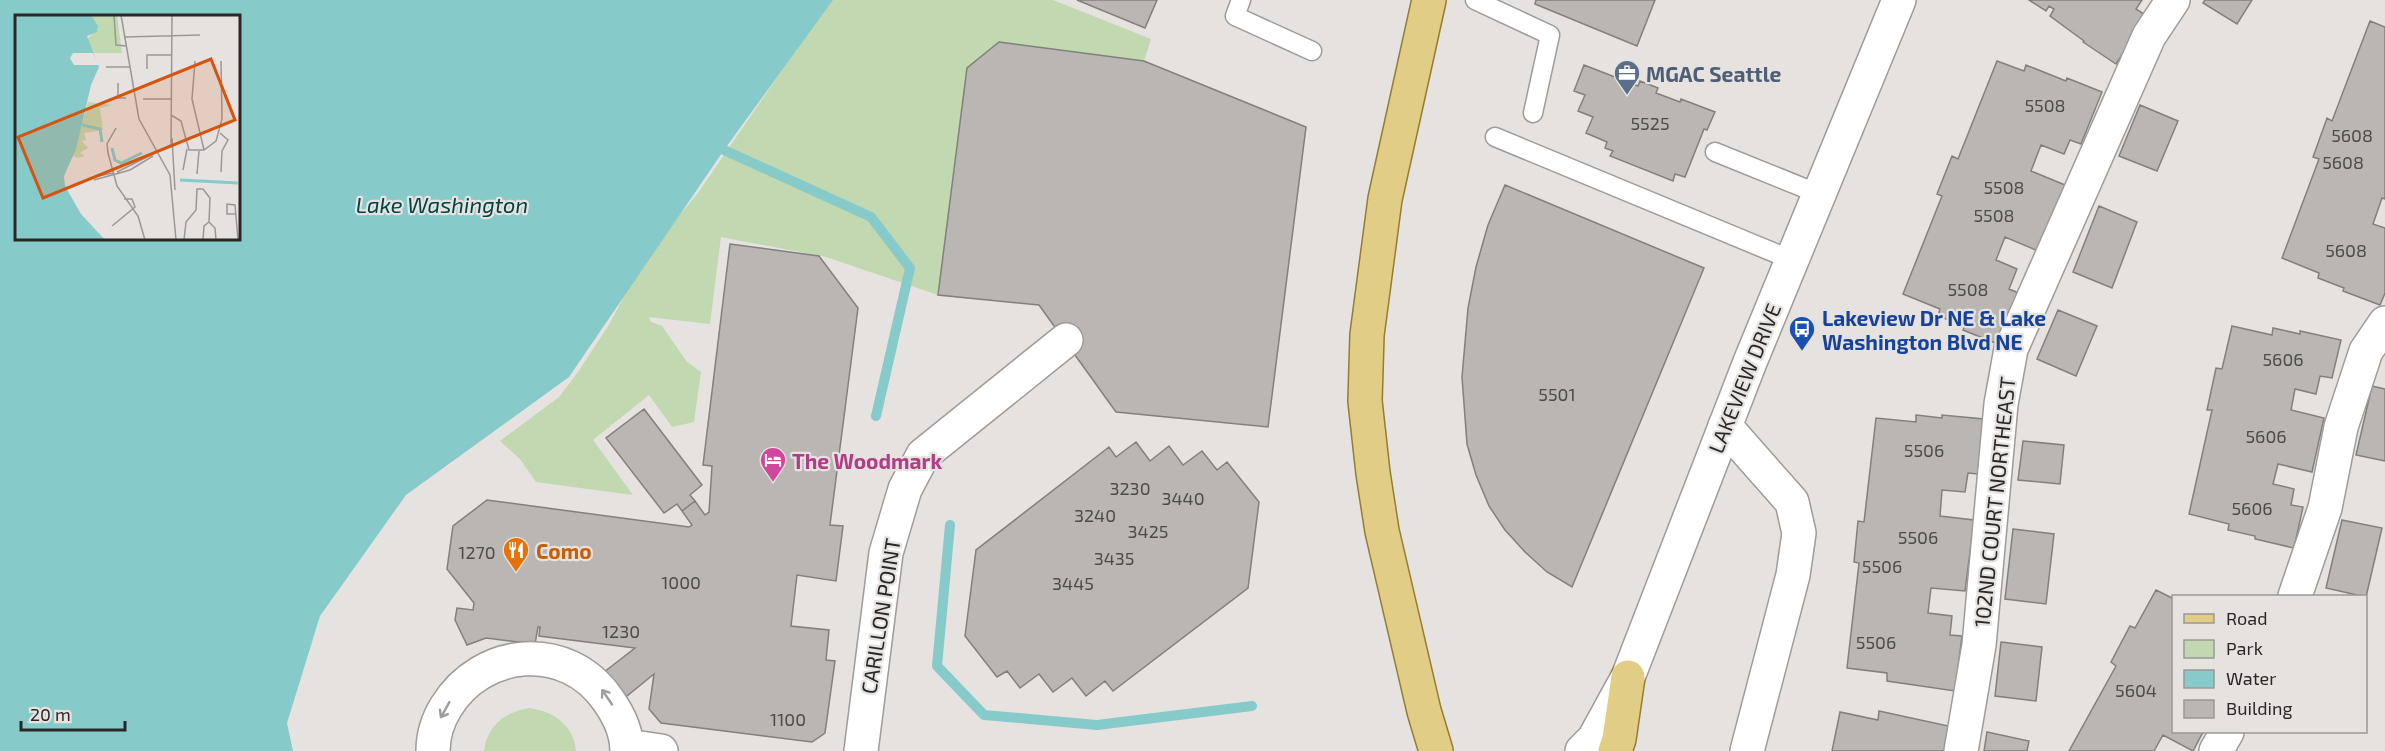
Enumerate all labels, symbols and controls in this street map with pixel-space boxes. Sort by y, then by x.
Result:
inset map [15,15,240,240]
office icon: MGAC Seattle [1612,58,1642,96]
place label: MGAC Seattle [1646,61,1782,86]
house number: 5508 [2024,94,2066,116]
house number: 5525 [1630,112,1670,134]
house number: 5608 [2331,124,2373,146]
house number: 5608 [2322,151,2364,173]
house number: 5508 [1983,176,2025,198]
water label: Lake Washington [356,191,528,217]
house number: 5508 [1973,204,2015,226]
house number: 5608 [2325,239,2367,261]
house number: 5508 [1947,278,1989,300]
street label: LAKEVIEW DRIVE [1703,300,1785,456]
place label: Lakeview Dr NE & Lake Washington Blvd NE [1822,305,2046,354]
bus stop icon: Lakeview Dr NE & Lake Washington Blvd NE [1787,314,1817,352]
house number: 5606 [2262,348,2304,370]
street label: 102ND COURT NORTHEAST [1968,375,2020,629]
house number: 5501 [1538,383,1576,405]
house number: 5606 [2245,425,2287,447]
house number: 5506 [1904,439,1944,461]
hotel icon: The Woodmark [758,445,788,483]
place label: The Woodmark [792,448,942,473]
house number: 3230 [1110,477,1151,499]
house number: 3440 [1161,487,1205,509]
house number: 5606 [2231,497,2273,519]
house number: 3240 [1074,504,1116,526]
house number: 3425 [1128,520,1168,542]
house number: 5506 [1898,526,1938,548]
restaurant icon: Como [501,535,531,573]
street label: CARILLON POINT [855,536,905,696]
place label: Como [536,538,592,563]
house number: 1270 [458,541,496,563]
house number: 3435 [1094,547,1134,569]
house number: 5506 [1862,555,1902,577]
house number: 1000 [661,571,701,593]
house number: 3445 [1052,572,1094,594]
legend [2172,595,2367,733]
text: Road [2226,607,2267,629]
house number: 1230 [602,620,640,642]
house number: 5506 [1856,631,1896,653]
text: Park [2226,637,2263,659]
text: Water [2226,667,2276,689]
house number: 5604 [2115,679,2157,701]
one-way arrow [600,689,613,706]
scale bar [21,694,124,732]
text: Building [2226,697,2293,719]
one-way arrow [439,701,451,718]
text: 20 m [30,703,71,725]
house number: 1100 [770,708,806,730]

